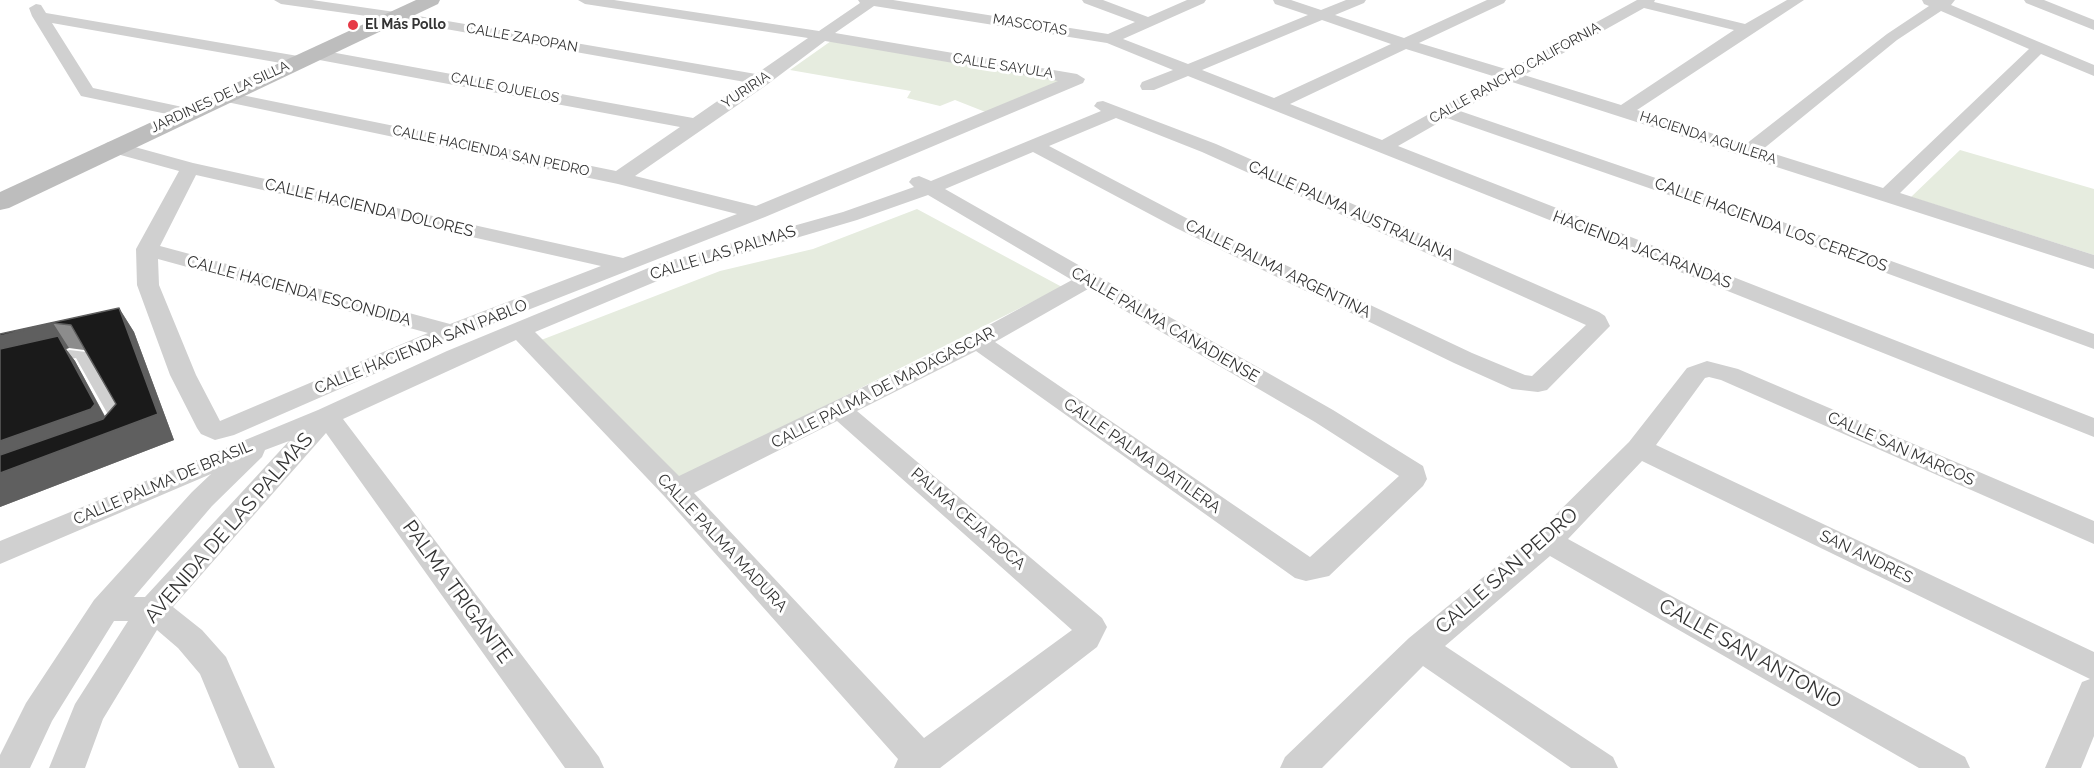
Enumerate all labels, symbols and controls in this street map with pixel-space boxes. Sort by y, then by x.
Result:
street label: MASCOTAS [992,11,1068,39]
place label: El Más Pollo [365,17,446,33]
marker: El Más Pollo [346,18,360,32]
street label: CALLE RANCHO CALIFORNIA [1427,19,1603,127]
street label: CALLE ZAPOPAN [465,20,579,56]
street label: CALLE SAYULA [952,50,1054,82]
street label: JARDINES DE LA SILLA [148,57,292,137]
street label: YURIRIA [719,68,773,112]
street label: CALLE OJUELOS [449,69,561,107]
street label: HACIENDA AGUILERA [1637,108,1779,168]
street label: CALLE HACIENDA SAN PEDRO [391,122,591,180]
street label: CALLE PALMA AUSTRALIANA [1245,157,1457,265]
street label: CALLE HACIENDA LOS CEREZOS [1652,174,1890,276]
street label: CALLE HACIENDA DOLORES [263,175,475,241]
street label: HACIENDA JACARANDAS [1550,207,1734,293]
street label: CALLE PALMA ARGENTINA [1182,216,1374,322]
street label: CALLE LAS PALMAS [648,222,798,284]
street label: CALLE HACIENDA ESCONDIDA [185,252,413,330]
street label: CALLE PALMA CANADIENSE [1067,263,1263,387]
street label: CALLE HACIENDA SAN PABLO [312,295,530,399]
street label: CALLE PALMA DE MADAGASCAR [768,323,998,453]
street label: CALLE PALMA DATILERA [1060,394,1224,518]
street label: CALLE SAN MARCOS [1825,408,1977,490]
street label: AVENIDA DE LAS PALMAS [140,428,318,628]
street label: CALLE PALMA DE BRASIL [71,437,255,529]
street label: PALMA CEJA ROCA [907,464,1029,574]
street label: CALLE PALMA MADURA [653,470,791,616]
street label: CALLE SAN PEDRO [1431,503,1583,639]
street label: PALMA TRIGANTE [397,516,517,668]
street label: SAN ANDRES [1816,526,1916,588]
street label: CALLE SAN ANTONIO [1655,594,1845,714]

